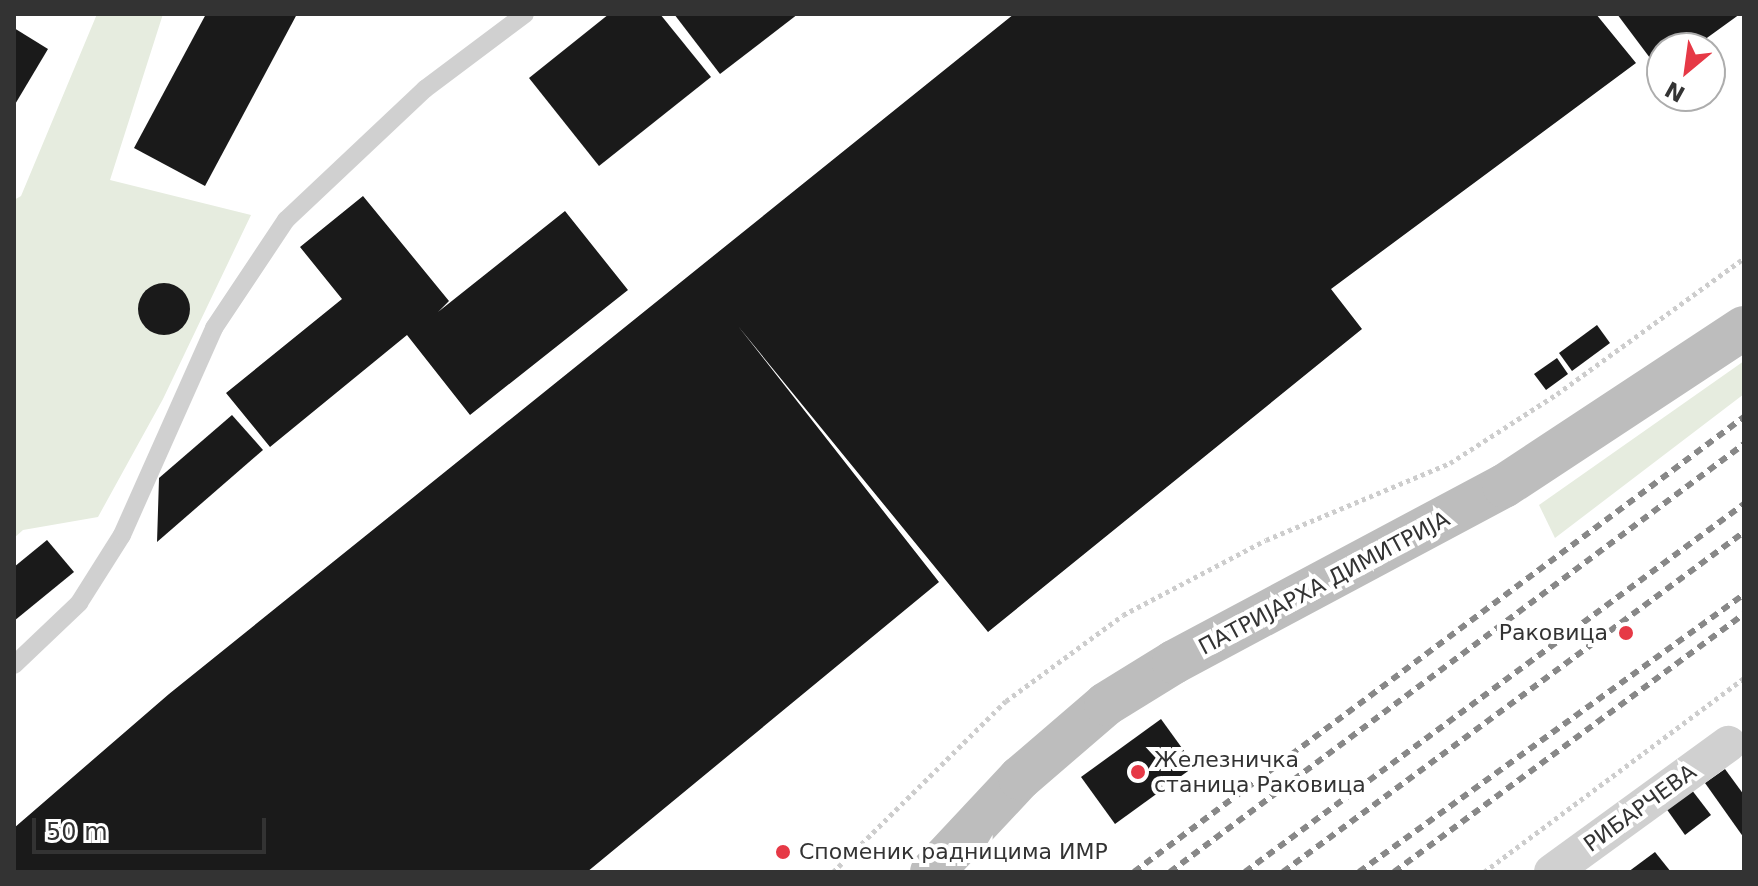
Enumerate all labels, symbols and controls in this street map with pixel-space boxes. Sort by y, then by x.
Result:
north arrow [1646,32,1726,112]
text: N [1661,76,1689,107]
street label: ПАТРИЈАРХА ДИМИТРИЈА [1194,506,1454,660]
place label: Раковица [1499,620,1608,646]
marker: Раковица [1615,622,1637,644]
place label: Железничка станица Раковица [1154,746,1366,798]
street label: РИБАРЧЕВА [1579,758,1701,858]
marker: Железничка станица Раковица [1129,763,1147,781]
scale bar [36,802,270,852]
text: 50 m [46,818,108,846]
place label: Споменик радницима ИМР [799,839,1108,865]
marker: Споменик радницима ИМР [774,843,792,861]

